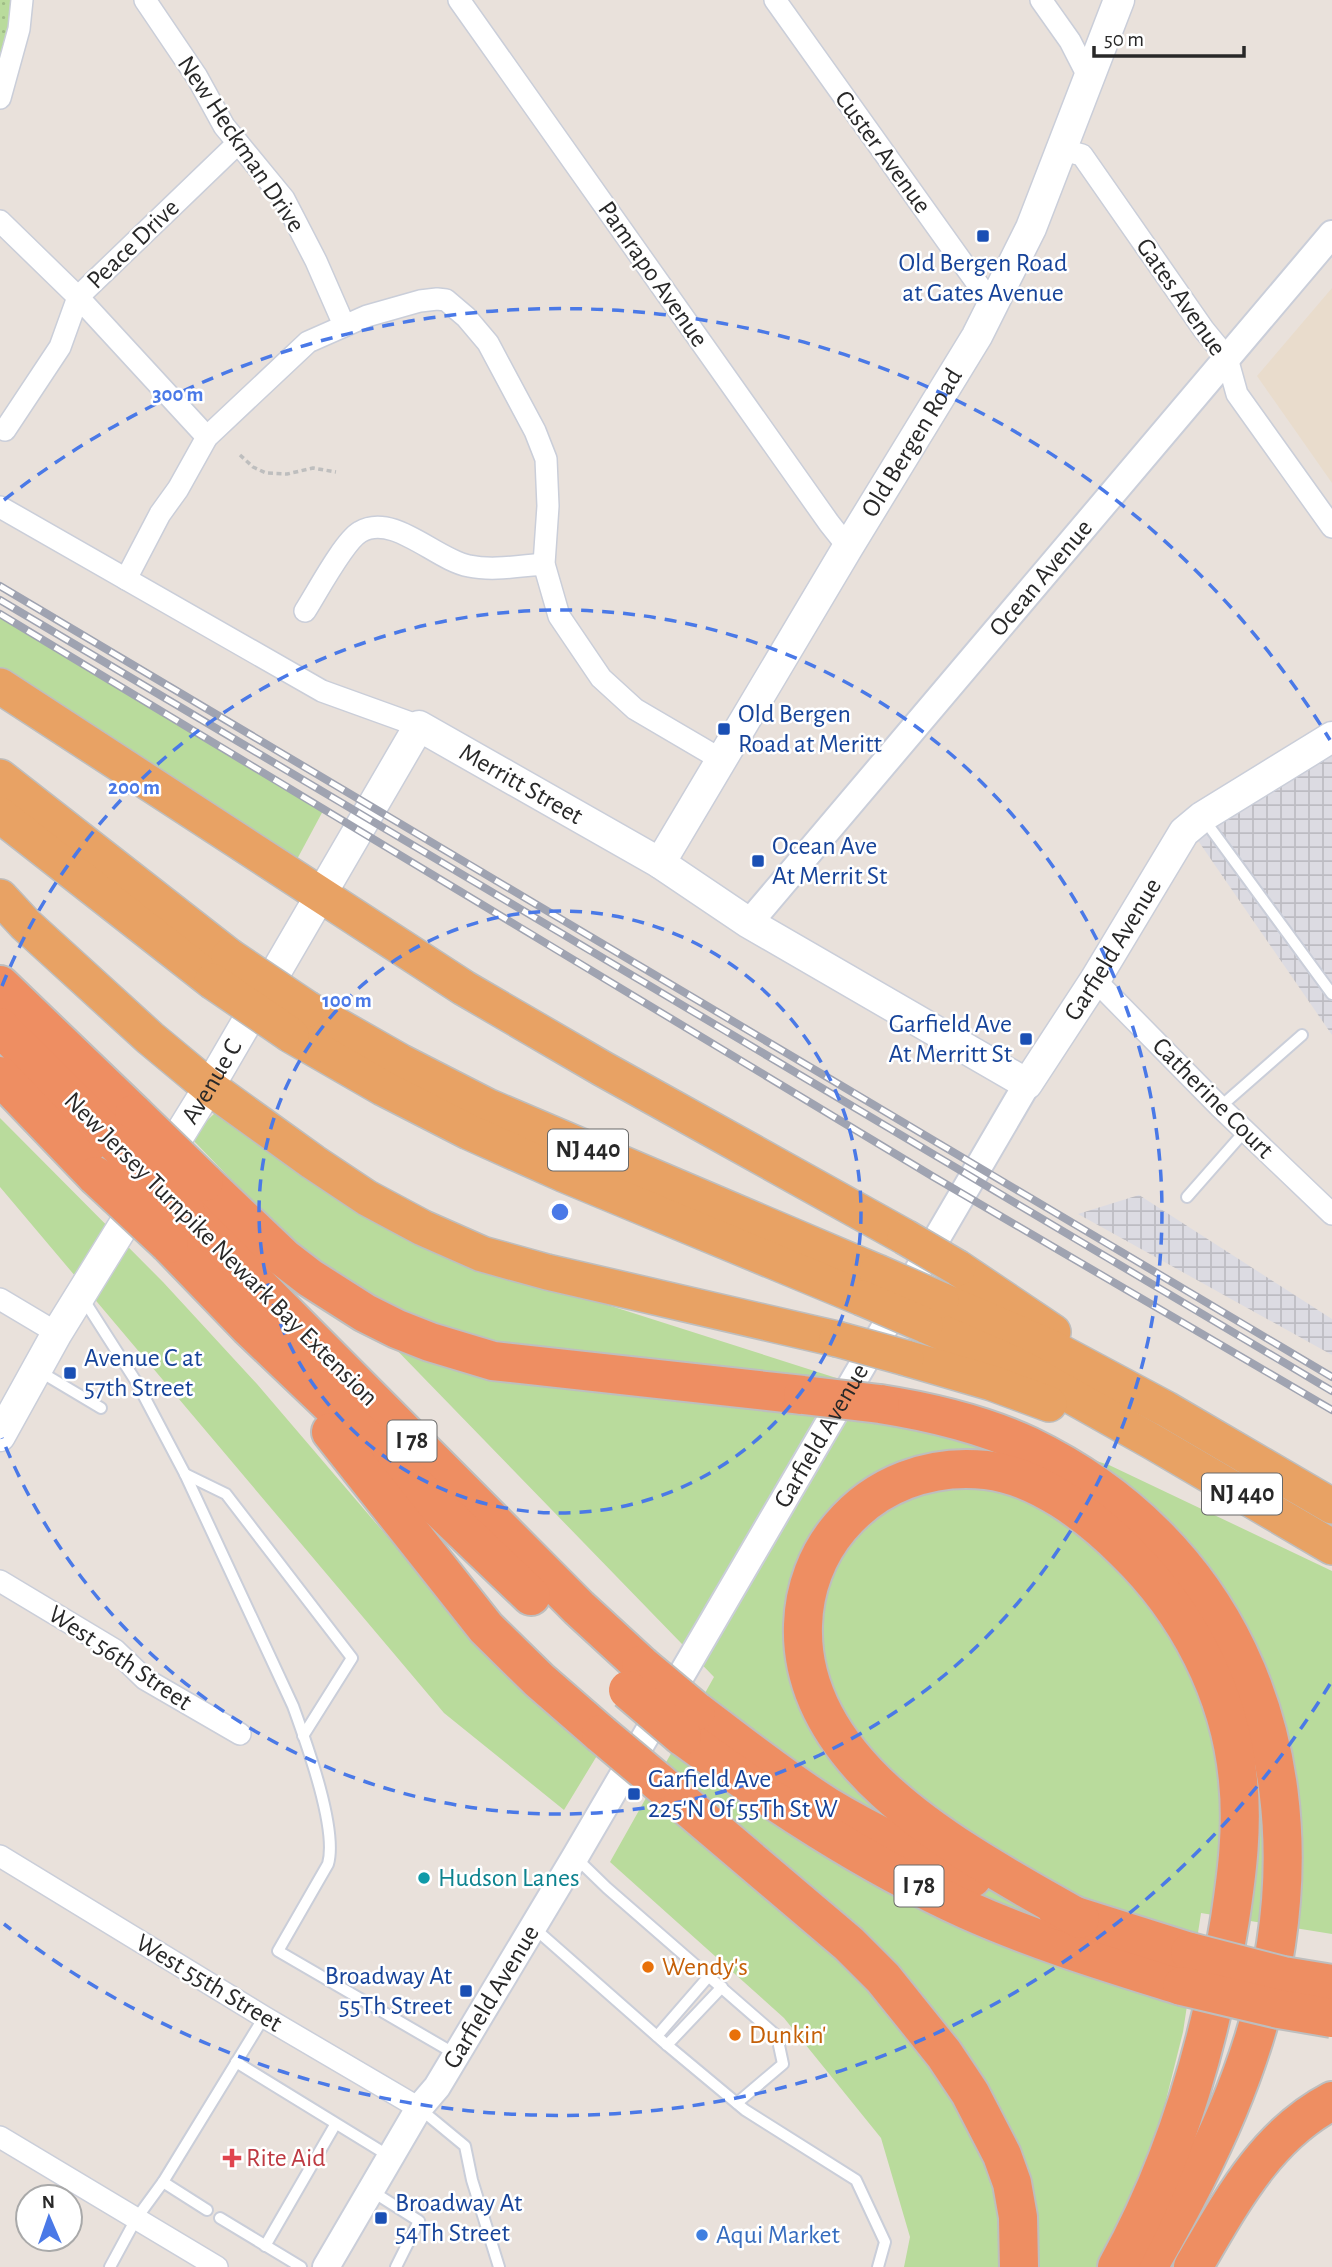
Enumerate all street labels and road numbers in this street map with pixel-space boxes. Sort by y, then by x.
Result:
street label: New Heckman Drive [172,51,310,237]
street label: Custer Avenue [830,86,936,218]
street label: Peace Drive [82,194,184,294]
street label: Pamrapo Avenue [593,196,713,352]
street label: Gates Avenue [1131,233,1231,361]
street label: Old Bergen Road [857,364,967,522]
street label: Ocean Avenue [985,515,1097,641]
street label: Merritt Street [455,739,587,829]
street label: Garfield Avenue [1059,874,1166,1025]
street label: Catherine Court [1148,1033,1278,1163]
street label: Avenue C [177,1035,247,1128]
street label: New Jersey Turnpike Newark Bay Extension [59,1087,383,1411]
road number: NJ 440 [548,1130,628,1170]
street label: Garfield Avenue [769,1359,873,1512]
road number: I 78 [388,1420,436,1462]
road number: NJ 440 [1202,1474,1282,1514]
street label: West 56th Street [44,1601,196,1715]
road number: I 78 [894,1866,944,1907]
street label: Garfield Avenue [438,1921,544,2073]
street label: West 55th Street [131,1929,287,2037]

